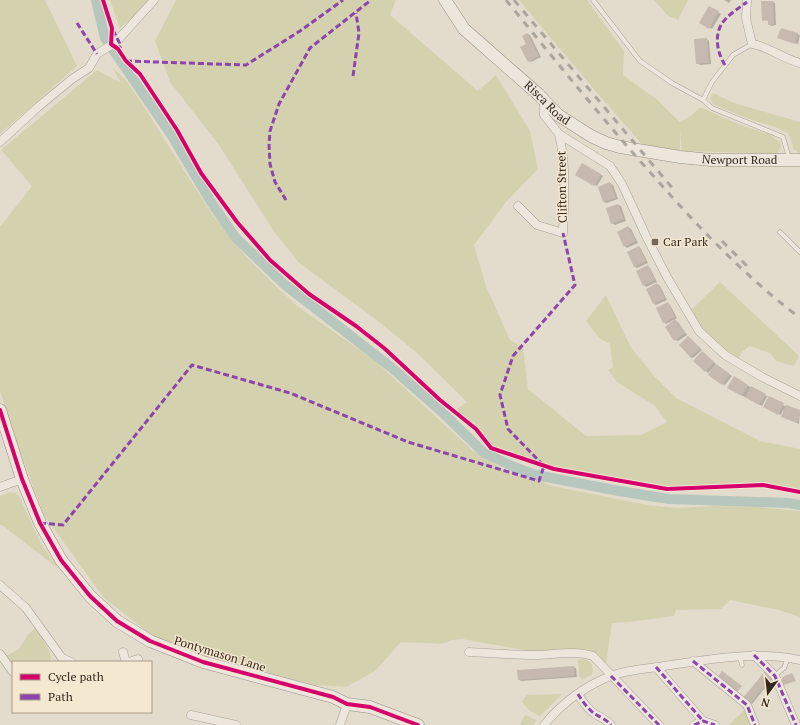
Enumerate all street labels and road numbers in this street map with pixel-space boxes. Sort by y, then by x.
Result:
street label: Risca Road [521,77,573,128]
street label: Clifton Street [553,150,570,223]
street label: Newport Road [701,151,778,167]
street label: Pontymason Lane [172,632,268,675]

